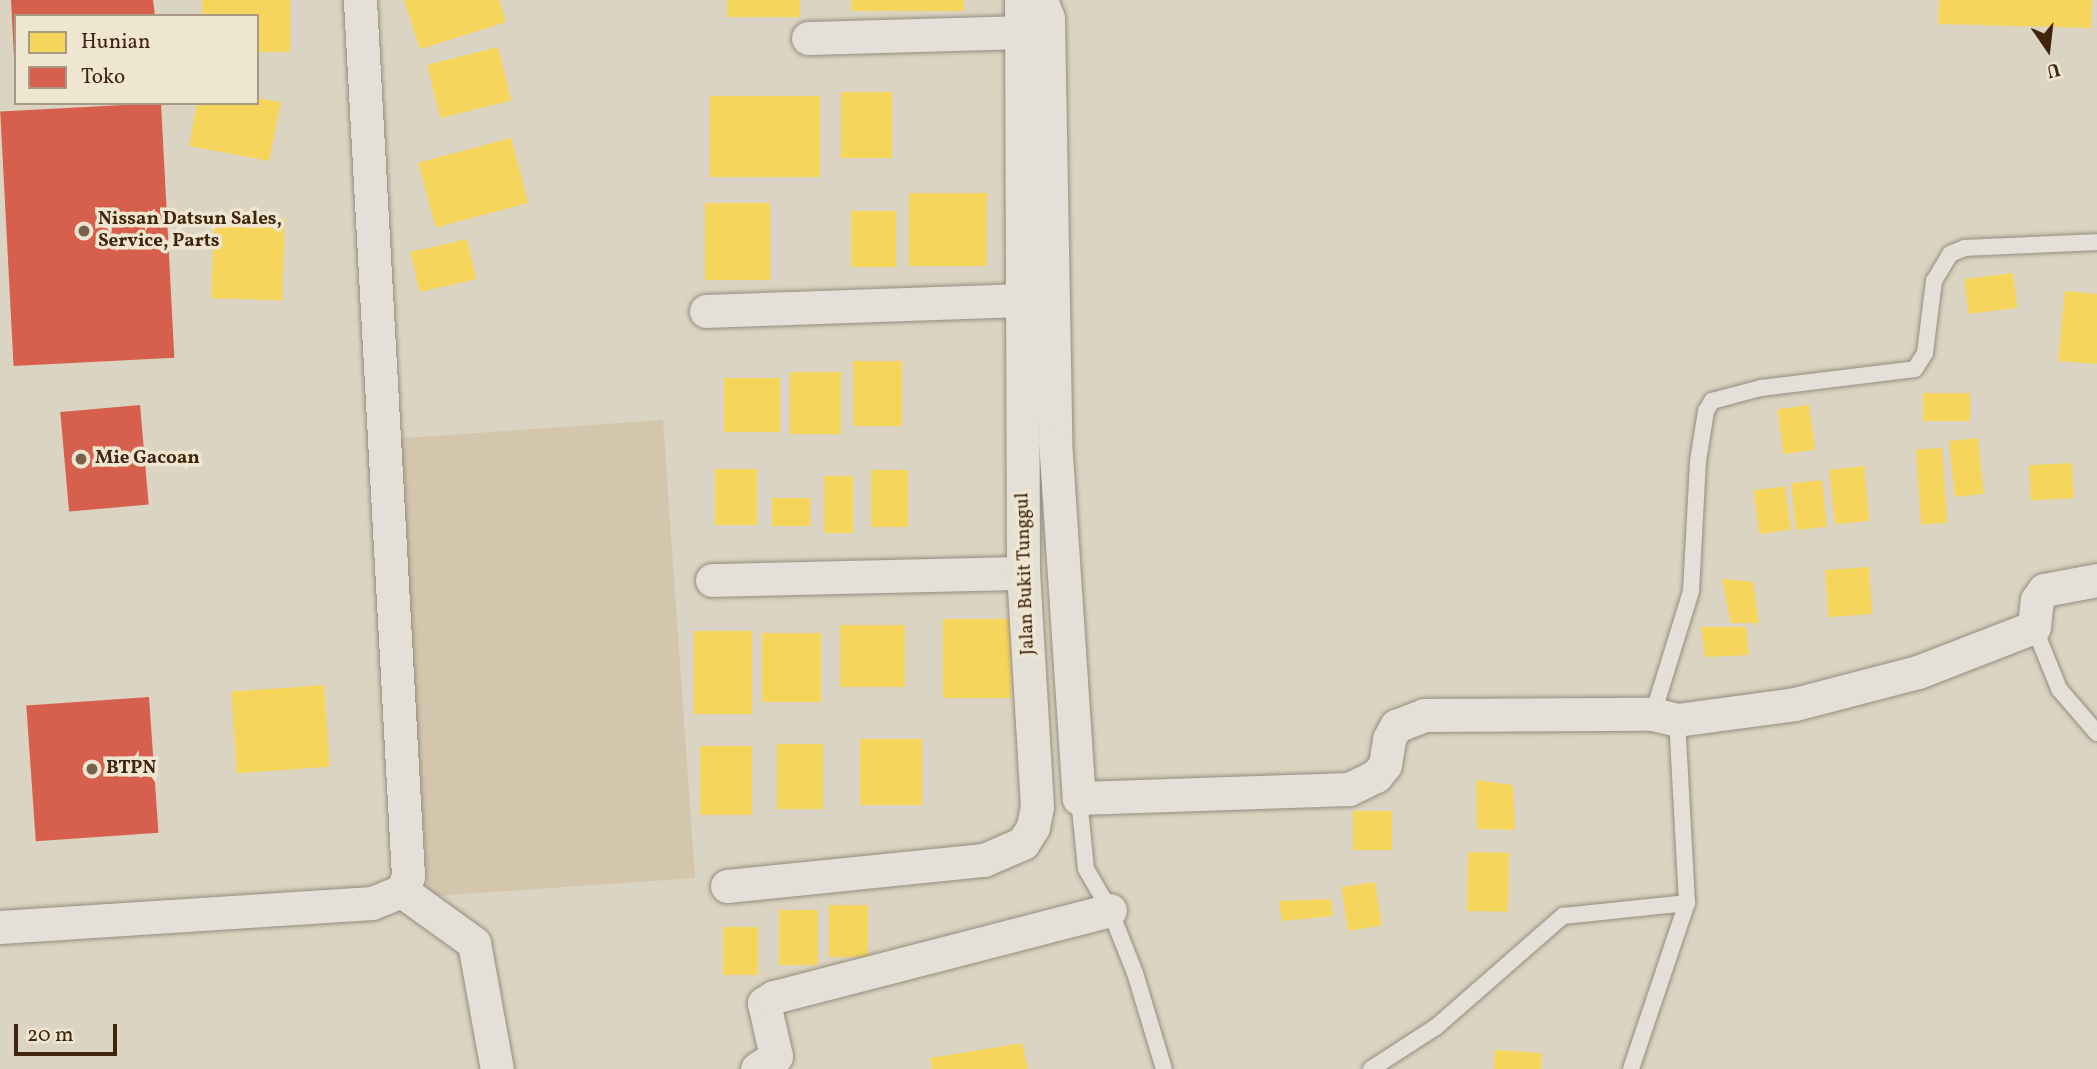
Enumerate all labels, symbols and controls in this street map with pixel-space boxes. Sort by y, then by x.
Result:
legend [14,14,259,105]
north arrow [2013,14,2083,84]
text: Hunian [81,28,151,57]
text: U [2044,55,2063,84]
text: Toko [81,63,125,92]
place label: Nissan Datsun Sales, Service, Parts [98,209,282,253]
marker: Nissan Datsun Sales, Service, Parts [76,223,92,239]
place label: Mie Gacoan [95,448,200,470]
marker: Mie Gacoan [73,451,89,467]
street label: Jalan Bukit Tunggul [1012,492,1040,656]
place label: BTPN [106,758,156,780]
marker: BTPN [84,761,100,777]
scale bar [18,1010,121,1054]
text: 20 m [27,1021,73,1050]

